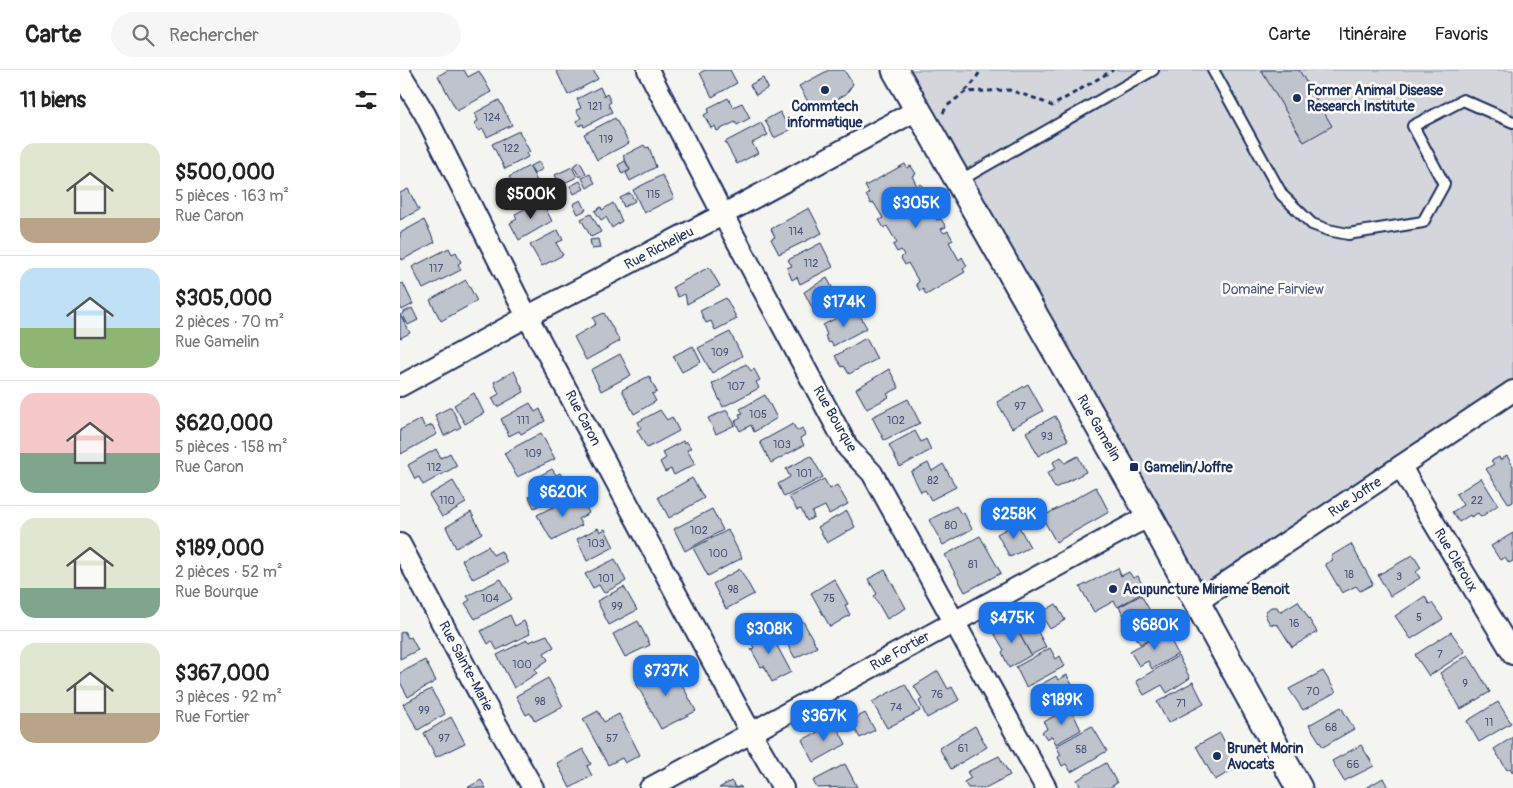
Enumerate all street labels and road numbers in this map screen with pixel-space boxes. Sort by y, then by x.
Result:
street label: Rue Richelieu [621,223,697,273]
street label: Rue Bourque [809,383,861,455]
street label: Rue Caron [561,387,605,449]
street label: Rue Gamelin [1073,392,1125,464]
street label: Rue Joffre [1325,473,1385,521]
street label: Rue Cléroux [1430,525,1482,595]
street label: Rue Sainte-Marie [435,618,497,714]
street label: Rue Fortier [867,628,933,674]

